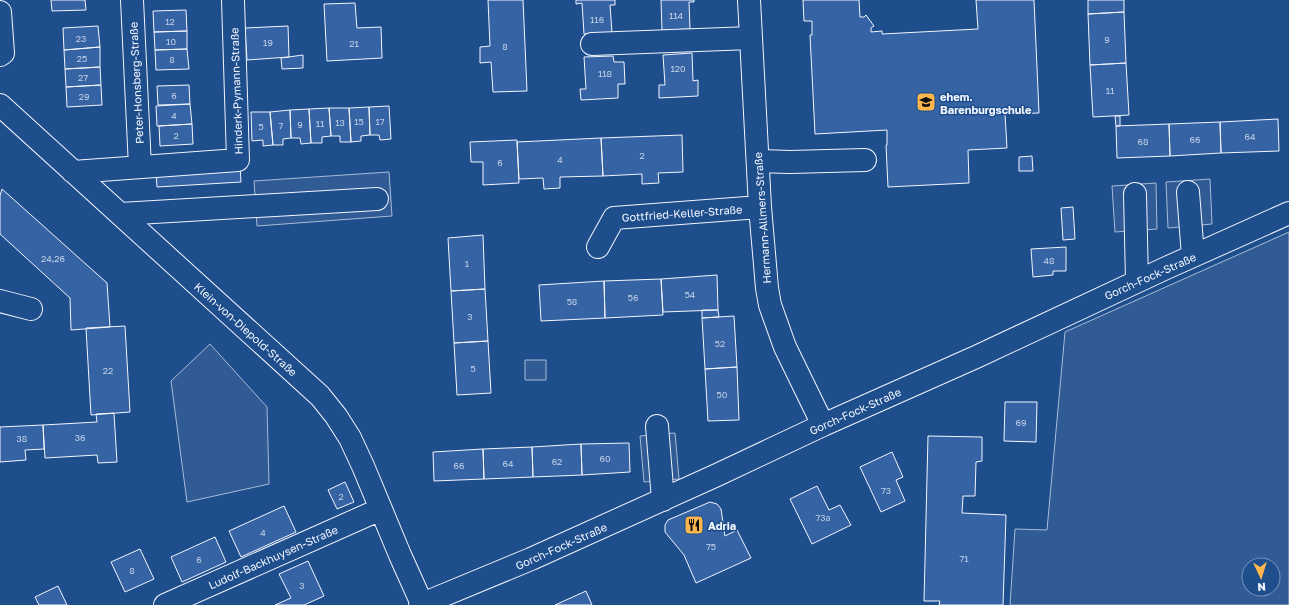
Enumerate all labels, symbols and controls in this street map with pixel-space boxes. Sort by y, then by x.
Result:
house number: 114 [669,10,684,21]
house number: 116 [590,14,604,25]
house number: 12 [165,16,175,27]
street label: Peter-Honsberg-Straße [126,22,146,144]
street label: Hinderk-Pymann-Straße [227,27,245,155]
house number: 23 [76,33,86,44]
house number: 9 [1104,34,1110,45]
house number: 10 [166,36,176,47]
house number: 19 [263,37,273,48]
house number: 21 [349,38,359,49]
house number: 8 [502,41,508,52]
house number: 25 [77,53,87,64]
house number: 8 [169,54,175,65]
house number: 120 [670,63,686,74]
house number: 118 [598,68,612,79]
house number: 27 [78,72,88,83]
house number: 11 [1106,85,1115,96]
house number: 6 [171,90,177,101]
place label: ehem. Barenburgschule [940,90,1032,116]
house number: 29 [79,91,89,102]
school or university icon: ehem. Barenburgschule [915,91,937,113]
house number: 4 [171,110,177,121]
house number: 15 [354,116,364,127]
house number: 17 [375,116,385,127]
house number: 13 [335,117,345,128]
house number: 11 [316,118,325,129]
house number: 9 [297,119,303,130]
house number: 7 [279,120,284,131]
house number: 5 [258,121,264,132]
house number: 2 [173,130,179,141]
house number: 64 [1245,131,1256,142]
house number: 66 [1190,134,1200,145]
house number: 68 [1138,136,1148,147]
house number: 2 [639,150,645,161]
street label: Hermann-Allmers-Straße [751,152,773,284]
house number: 4 [557,154,563,165]
house number: 6 [497,157,503,168]
street label: Gottfried-Keller-Straße [621,202,743,224]
street label: Gorch-Fock-Straße [1102,250,1198,302]
house number: 24,26 [41,253,65,264]
house number: 48 [1044,255,1054,266]
house number: 1 [465,258,470,269]
street label: Klein-von-Diepold-Straße [192,279,300,379]
house number: 54 [685,289,696,300]
house number: 56 [628,292,638,303]
house number: 58 [567,296,577,307]
house number: 3 [467,311,473,322]
house number: 52 [715,338,725,349]
house number: 5 [470,363,476,374]
house number: 22 [103,365,113,376]
street label: Gorch-Fock-Straße [807,385,903,437]
house number: 50 [717,389,728,400]
house number: 69 [1016,417,1026,428]
house number: 36 [75,432,85,443]
house number: 38 [17,433,27,444]
house number: 60 [599,453,611,464]
house number: 62 [552,456,562,467]
house number: 64 [503,458,514,469]
house number: 66 [454,460,464,471]
house number: 73 [881,485,891,496]
house number: 2 [338,491,344,502]
house number: 73a [815,512,831,523]
restaurant icon: Adria [683,514,705,536]
place label: Adria [708,519,736,532]
street label: Gorch-Fock-Straße [513,520,609,572]
street label: Ludolf-Backhuysen-Straße [206,523,340,591]
house number: 4 [260,527,266,538]
house number: 75 [706,541,716,552]
house number: 71 [959,553,969,564]
house number: 6 [196,554,202,565]
north arrow [1241,557,1281,597]
house number: 8 [129,565,135,576]
house number: 3 [299,580,305,591]
text: N [1257,581,1266,594]

